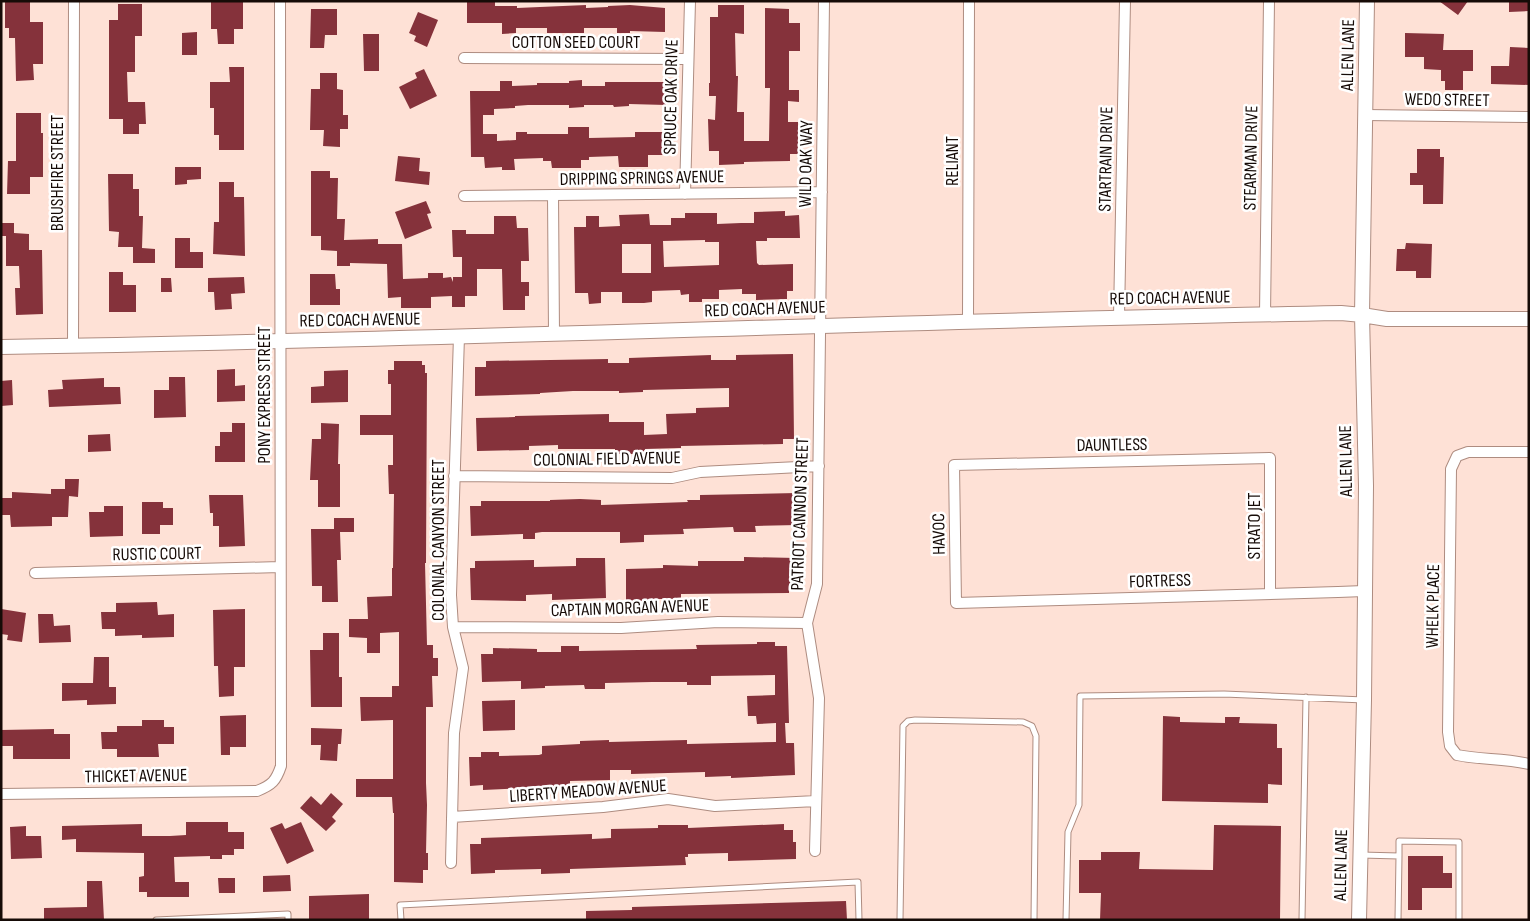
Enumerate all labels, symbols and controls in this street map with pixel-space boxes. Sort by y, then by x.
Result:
street label: ALLEN LANE [1337,19,1359,92]
street label: COTTON SEED COURT [512,32,640,53]
street label: SPRUCE OAK DRIVE [659,39,683,155]
street label: WEDO STREET [1404,89,1490,111]
street label: STEARMAN DRIVE [1240,105,1262,211]
street label: STARTRAIN DRIVE [1095,106,1117,212]
street label: BRUSHFIRE STREET [47,115,68,231]
street label: WILD OAK WAY [795,120,817,208]
street label: RELIANT [942,136,963,186]
street label: DRIPPING SPRINGS AVENUE [559,166,725,190]
street label: RED COACH AVENUE [1109,286,1231,310]
street label: RED COACH AVENUE [704,296,826,322]
street label: RED COACH AVENUE [299,308,421,332]
street label: PONY EXPRESS STREET [254,326,275,464]
street label: ALLEN LANE [1335,425,1357,498]
street label: DAUNTLESS [1076,434,1148,456]
street label: PATRIOT CANNON STREET [787,437,813,591]
street label: COLONIAL FIELD AVENUE [533,447,681,471]
street label: COLONIAL CANYON STREET [428,459,449,621]
street label: STRATO JET [1244,492,1265,560]
street label: HAVOC [928,513,950,555]
street label: RUSTIC COURT [112,543,202,565]
street label: WHELK PLACE [1422,564,1444,648]
street label: FORTRESS [1129,569,1192,593]
street label: CAPTAIN MORGAN AVENUE [550,595,710,621]
street label: THICKET AVENUE [84,765,188,787]
street label: LIBERTY MEADOW AVENUE [509,775,667,807]
street label: ALLEN LANE [1330,829,1352,902]

